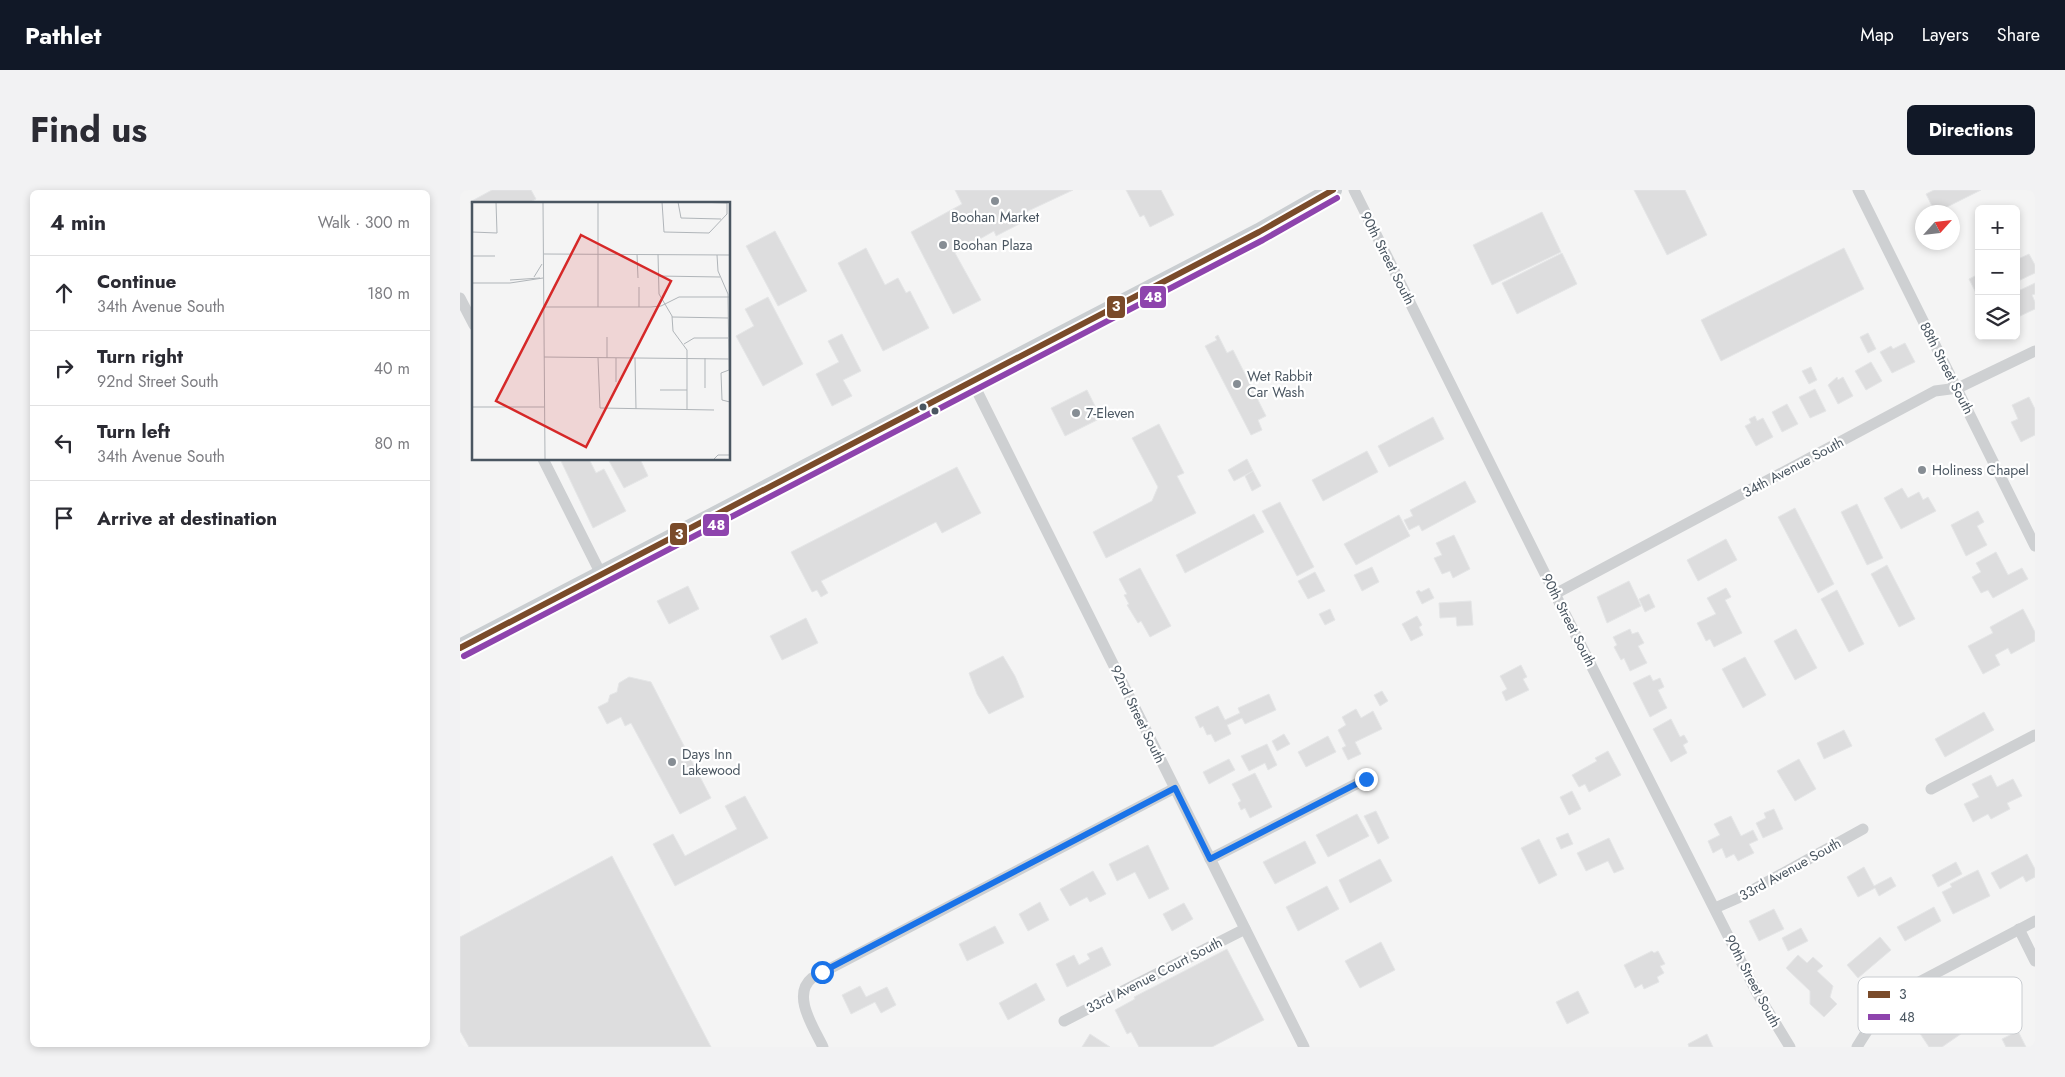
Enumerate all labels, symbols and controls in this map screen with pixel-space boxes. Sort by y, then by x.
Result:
text: Pathlet [25,18,101,53]
text: Map [1860,22,1894,48]
text: Layers [1922,22,1969,48]
text: Share [1997,22,2040,48]
text: Find us [30,105,147,155]
button: Directions [1907,105,2035,155]
marker: Boohan Market [989,195,1001,207]
inset map [472,202,730,460]
north arrow [1915,205,1960,250]
map controls [1975,205,2020,340]
button: + [1975,205,2020,250]
place label: Boohan Market [951,207,1040,227]
text: 4 min [50,208,106,238]
street label: 90th Street South [1356,208,1420,308]
text: Walk · 300 m [318,211,410,234]
place label: Boohan Plaza [953,235,1033,255]
marker: Boohan Plaza [937,239,949,251]
button: − [1975,250,2020,295]
text: Continue [97,268,176,295]
icon: ahead [50,279,78,307]
text: 180 m [367,282,410,305]
line badge: 48 [1139,285,1167,309]
text: 48 [1144,287,1162,307]
text: 34th Avenue South [97,295,225,318]
line badge: 3 [1106,295,1126,319]
button: layers [1975,295,2020,340]
text: 3 [1112,296,1121,316]
street label: 88th Street South [1915,318,1979,418]
text: Turn right [97,343,183,370]
icon: right [50,354,78,382]
text: 40 m [374,357,410,380]
place label: Wet Rabbit Car Wash [1247,366,1313,402]
text: 92nd Street South [97,370,219,393]
marker: Wet Rabbit Car Wash [1231,378,1243,390]
unlabelled marker [918,402,928,412]
place label: 7-Eleven [1086,403,1135,423]
unlabelled marker [930,406,940,416]
marker: 7-Eleven [1070,407,1082,419]
text: Turn left [97,418,170,445]
icon: left [50,429,78,457]
text: 80 m [374,432,410,455]
street label: 34th Avenue South [1739,432,1847,502]
text: 34th Avenue South [97,445,225,468]
place label: Holiness Chapel [1932,460,2029,480]
marker: Holiness Chapel [1916,464,1928,476]
icon: arrive [50,504,78,532]
text: Arrive at destination [97,505,277,532]
line badge: 48 [702,513,730,537]
text: 48 [707,515,725,535]
line badge: 3 [669,522,688,546]
text: 3 [675,524,684,544]
street label: 90th Street South [1537,570,1601,670]
street label: 92nd Street South [1106,662,1170,766]
place label: Days Inn Lakewood [682,744,741,780]
marker: Days Inn Lakewood [666,756,678,768]
route end [1355,768,1378,791]
street label: 33rd Avenue South [1736,833,1844,905]
street label: 90th Street South [1720,931,1786,1031]
street label: 33rd Avenue Court South [1082,932,1226,1018]
route start [811,961,834,984]
legend [1858,977,2022,1034]
text: 3 [1899,984,1907,1004]
text: 48 [1899,1007,1915,1027]

